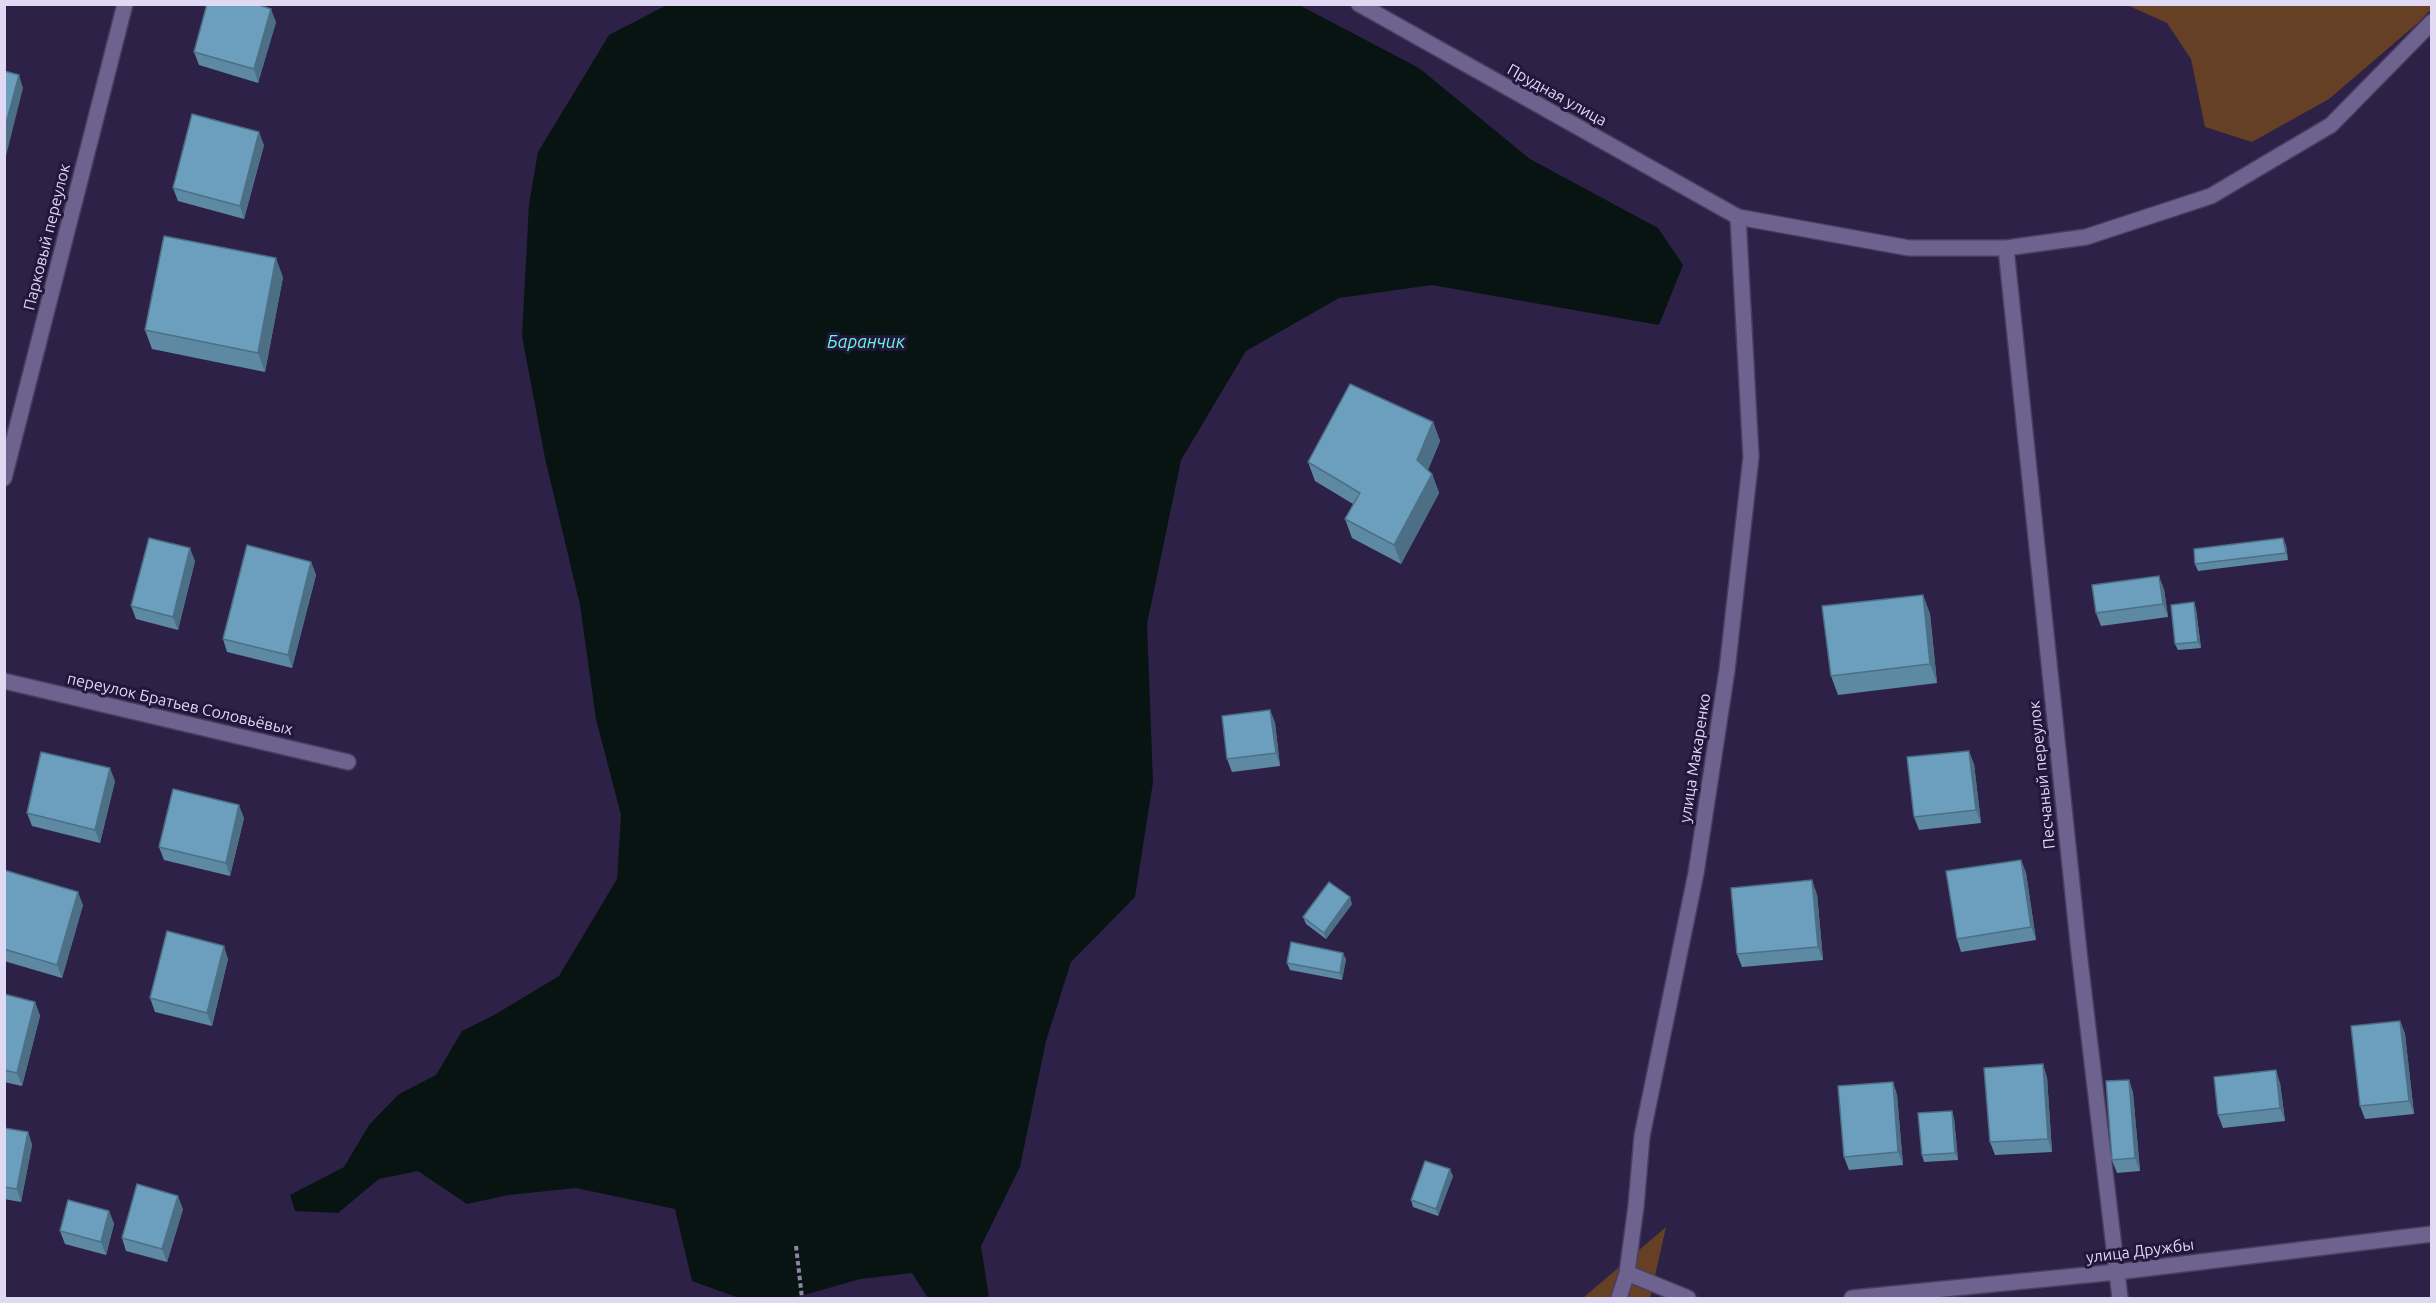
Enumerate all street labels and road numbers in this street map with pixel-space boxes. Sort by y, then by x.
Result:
street label: Прудная улица [1504,60,1610,130]
street label: Парковый переулок [19,162,75,312]
street label: переулок Братьев Соловьёвых [65,669,295,739]
street label: улица Макаренко [1675,692,1715,824]
street label: Песчаный переулок [2025,700,2059,850]
street label: улица Дружбы [2085,1235,2195,1267]

